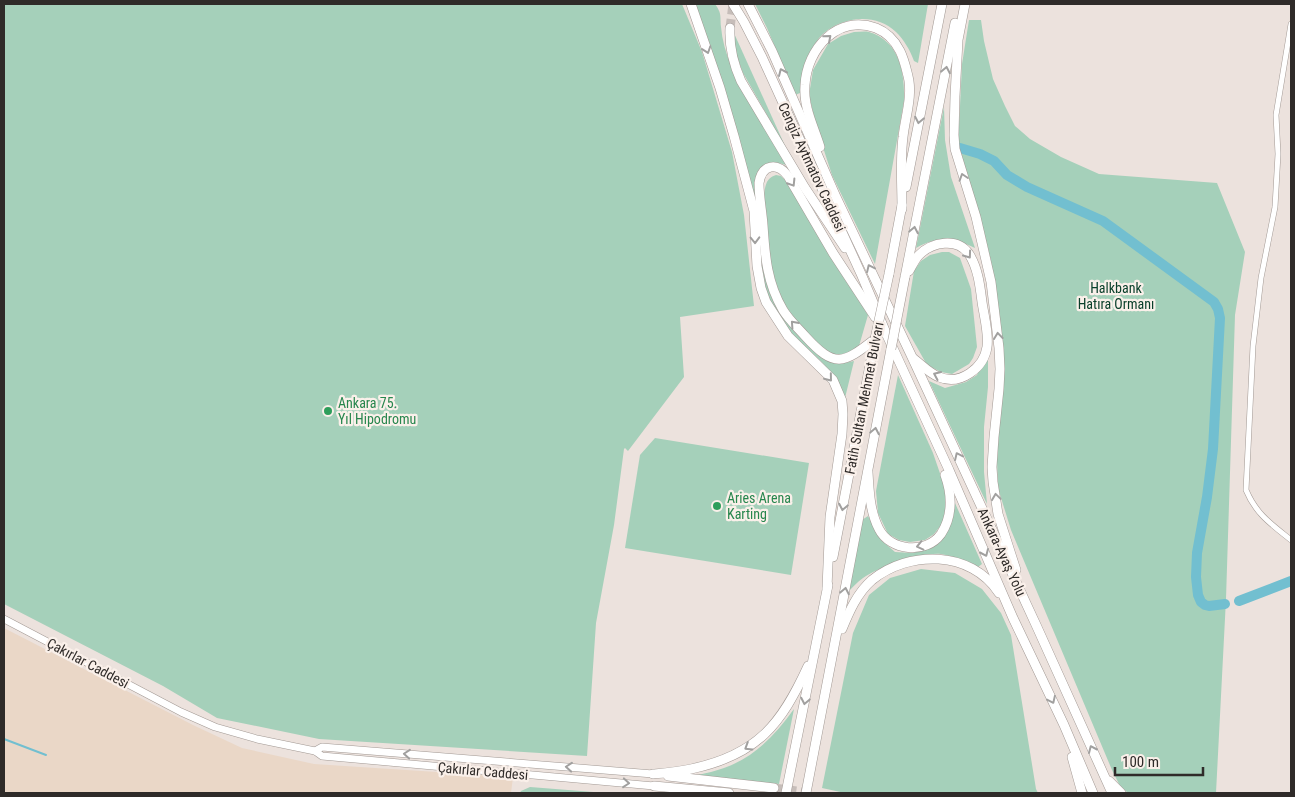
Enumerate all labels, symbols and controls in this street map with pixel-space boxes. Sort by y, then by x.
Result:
one-way arrow [822,35,831,44]
one-way arrow [701,45,711,54]
one-way arrow [940,66,951,75]
one-way arrow [777,68,788,77]
street label: Cengiz Aytmatov Caddesi [775,100,849,234]
one-way arrow [914,116,925,125]
one-way arrow [959,173,969,182]
one-way arrow [785,177,795,186]
one-way arrow [909,225,919,234]
one-way arrow [750,237,761,245]
one-way arrow [962,249,971,259]
one-way arrow [866,264,876,273]
park label: Halkbank Hatıra Ormanı [1078,280,1154,312]
one-way arrow [791,321,800,330]
street label: Fatih Sultan Mehmet Bulvarı [841,321,887,475]
one-way arrow [993,331,1003,340]
one-way arrow [933,371,942,381]
one-way arrow [824,372,832,381]
place label: Ankara 75. Yıl Hipodromu [338,395,416,427]
marker: Ankara 75. Yıl Hipodromu [322,405,334,417]
one-way arrow [870,427,880,436]
one-way arrow [953,452,964,461]
place label: Aries Arena Karting [727,490,791,522]
one-way arrow [991,493,1001,502]
marker: Aries Arena Karting [711,500,723,512]
one-way arrow [838,503,848,511]
street label: Ankara-Ayaş Yolu [975,505,1029,599]
one-way arrow [915,540,924,551]
one-way arrow [978,548,989,557]
one-way arrow [840,586,850,595]
street label: Çakırlar Caddesi [44,635,132,691]
one-way arrow [1046,695,1056,704]
one-way arrow [800,696,811,705]
one-way arrow [744,741,753,750]
scale bar [1115,744,1202,776]
one-way arrow [1088,745,1098,754]
one-way arrow [403,749,411,760]
text: 100 m [1122,753,1159,771]
street label: Çakırlar Caddesi [437,759,529,783]
one-way arrow [565,762,573,773]
one-way arrow [623,778,631,789]

